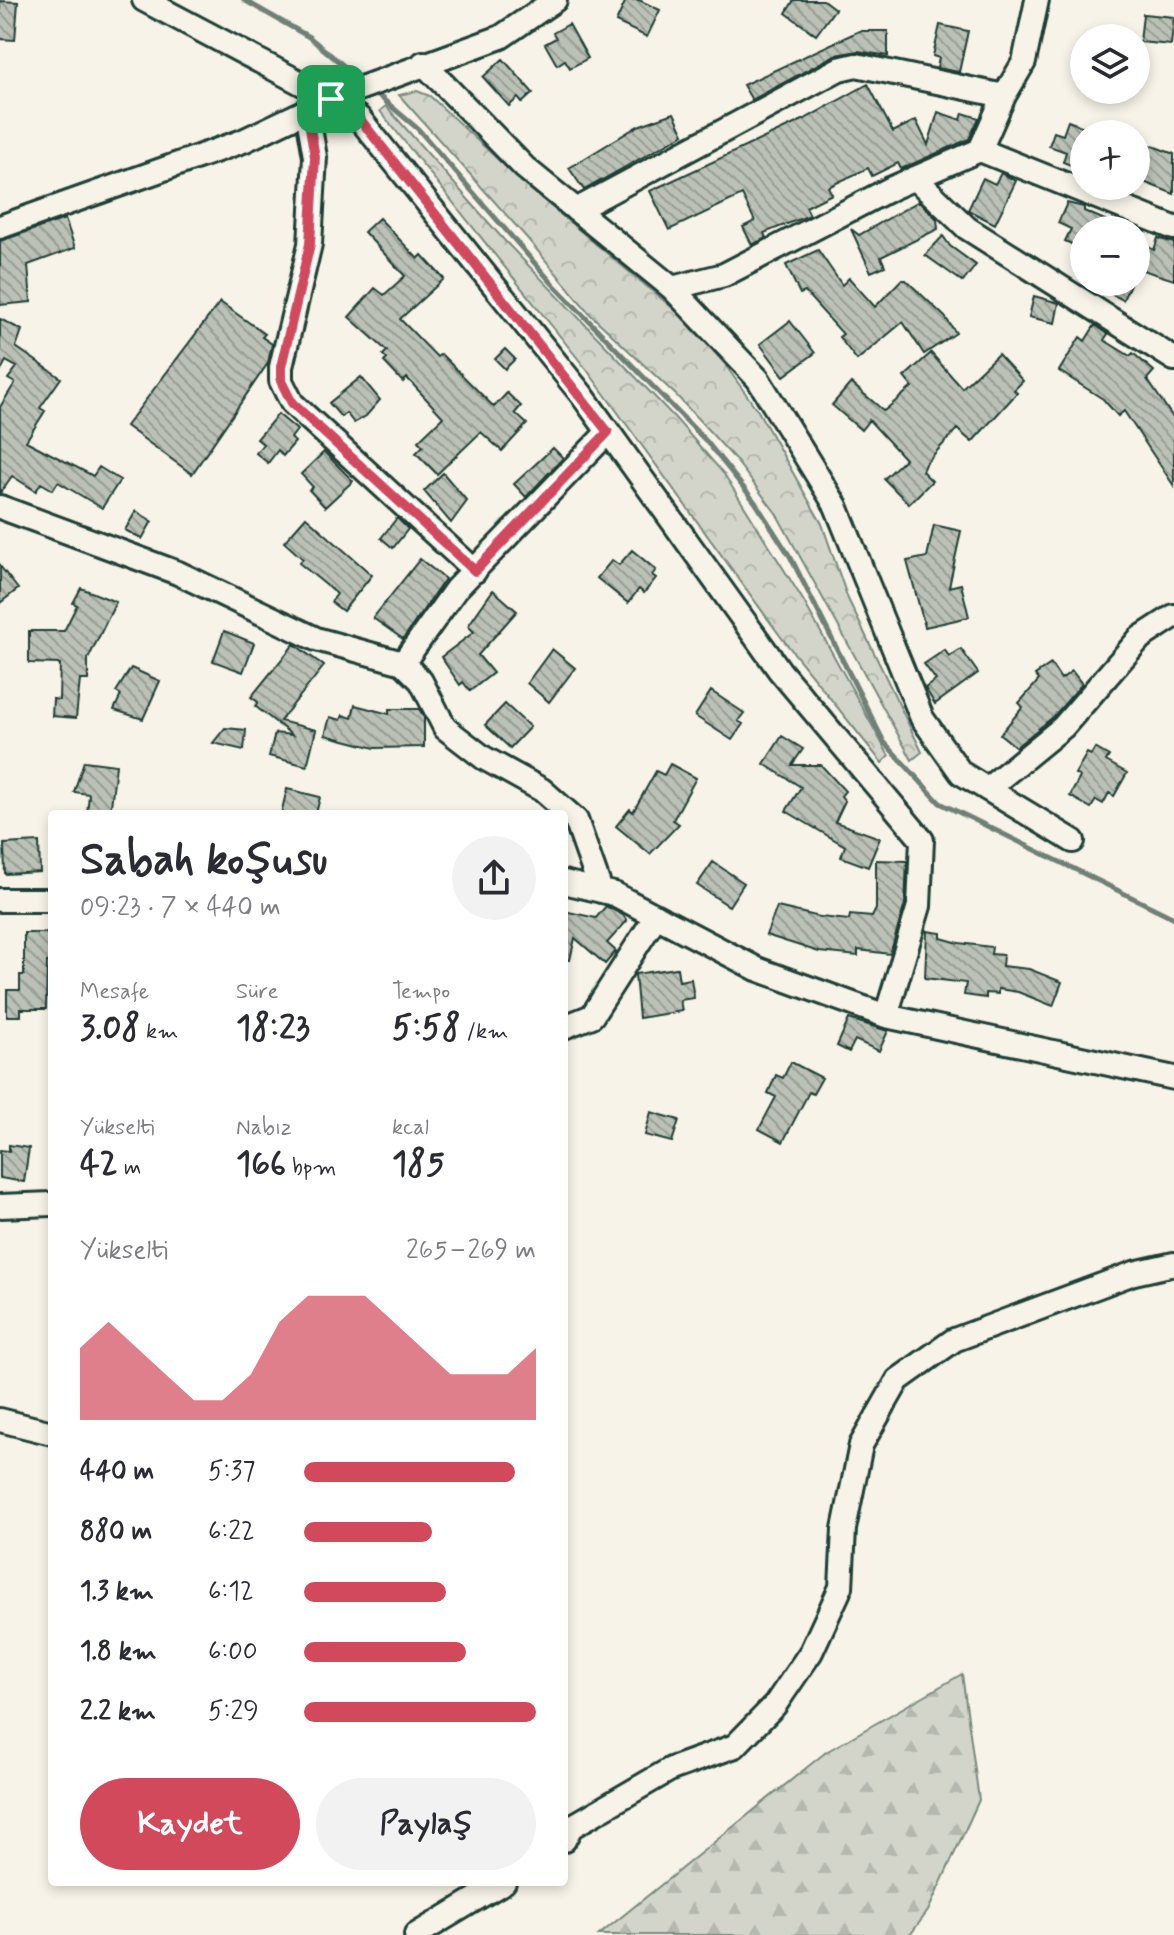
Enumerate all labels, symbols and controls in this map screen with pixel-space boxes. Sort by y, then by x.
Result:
map controls [1070,24,1150,296]
button: layers [1070,24,1150,104]
pin [297,65,365,133]
icon: arrive [309,77,353,121]
button: + [1070,120,1150,200]
button: − [1070,216,1150,296]
text: Sabah koşusu [80,832,328,890]
button: share [452,836,536,920]
text: 09:23 · 7 × 440 m [80,891,281,925]
text: Mesafe [80,978,149,1006]
text: Süre [236,978,278,1006]
text: Tempo [392,978,450,1006]
text: 3.08 [80,1006,140,1051]
text: 18:23 [236,1006,310,1051]
text: 5:58 [392,1006,461,1051]
text: km [140,1018,178,1046]
text: /km [461,1018,508,1046]
text: Yükselti [80,1114,155,1142]
text: Nabız [236,1114,292,1142]
text: kcal [392,1114,429,1142]
text: 42 [80,1142,118,1187]
text: 166 [236,1142,286,1187]
text: 185 [392,1142,445,1187]
text: m [118,1154,141,1182]
text: bpm [286,1154,336,1182]
text: Yükselti [80,1234,168,1268]
text: 265–269 m [406,1234,536,1268]
text: 440 m [80,1455,154,1489]
text: 5:37 [208,1455,255,1489]
text: 880 m [80,1515,152,1549]
text: 6:22 [208,1515,255,1549]
text: 1.3 km [80,1575,154,1609]
text: 6:12 [208,1575,254,1609]
text: 1.8 km [80,1635,157,1669]
text: 6:00 [208,1635,258,1669]
text: 2.2 km [80,1695,156,1729]
text: 5:29 [208,1695,259,1729]
button: Kaydet [80,1778,300,1870]
button: Paylaş [316,1778,536,1870]

